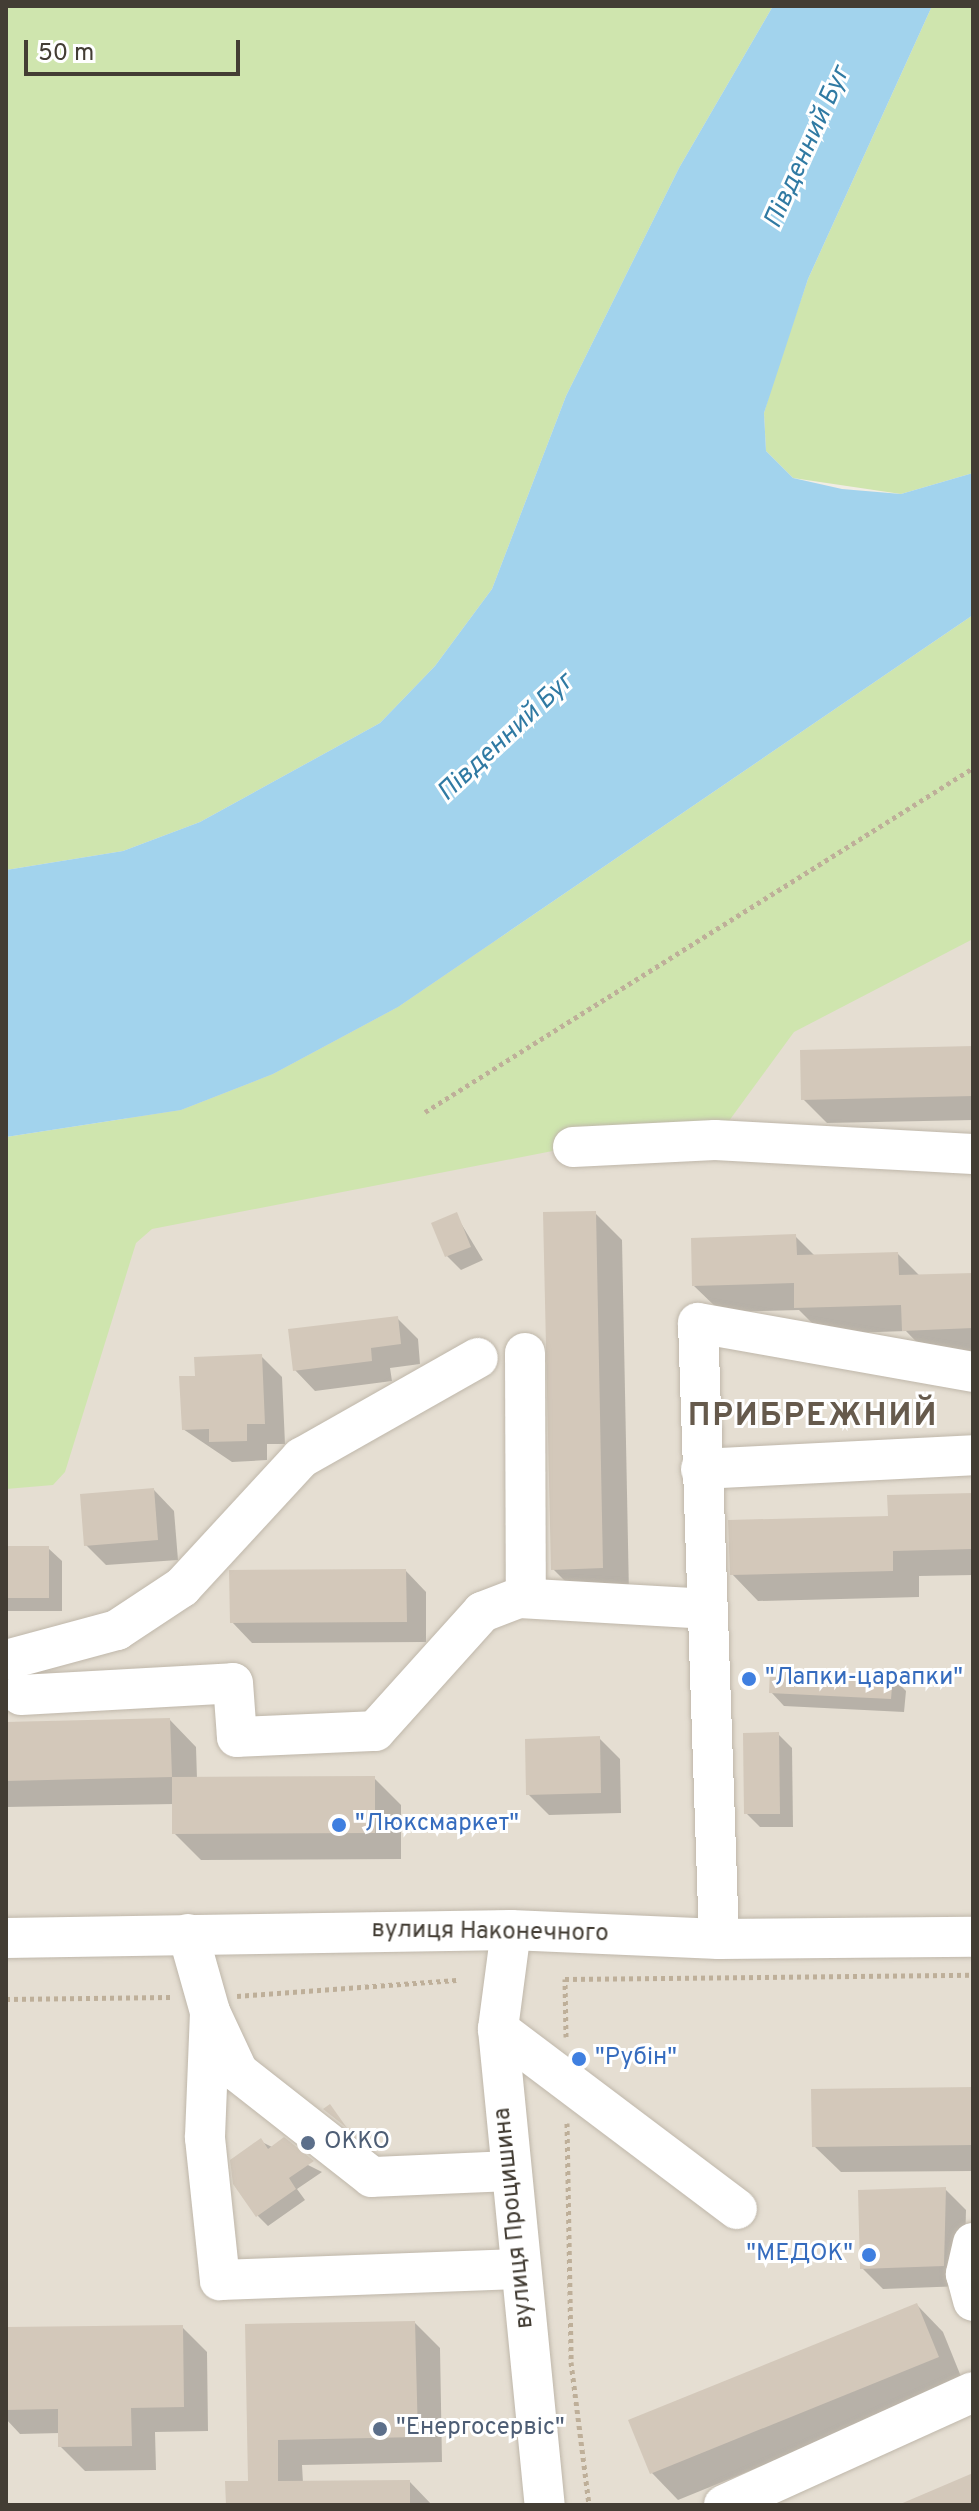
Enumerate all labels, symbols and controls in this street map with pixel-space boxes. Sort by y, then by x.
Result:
scale bar [28,24,244,74]
text: 50 m [38,39,94,69]
water label: Південний Буг [758,62,858,234]
water label: Південний Буг [432,667,580,809]
district label: ПРИБРЕЖНИЙ [688,1398,938,1436]
place label: "Лапки-царапки" [765,1665,963,1693]
marker: "Лапки-царапки" [740,1670,758,1688]
place label: "Люксмаркет" [355,1811,519,1839]
marker: "Люксмаркет" [330,1816,348,1834]
street label: вулиця Наконечного [371,1917,609,1949]
place label: "Рубін" [595,2045,677,2073]
marker: "Рубін" [570,2050,588,2068]
street label: вулиця Процишина [489,2106,541,2330]
place label: ОККО [324,2129,390,2157]
marker: ОККО [299,2134,317,2152]
place label: "МЕДОК" [746,2241,853,2269]
marker: "МЕДОК" [860,2246,878,2264]
place label: "Енергосервіс" [396,2415,565,2443]
marker: "Енергосервіс" [371,2420,389,2438]

